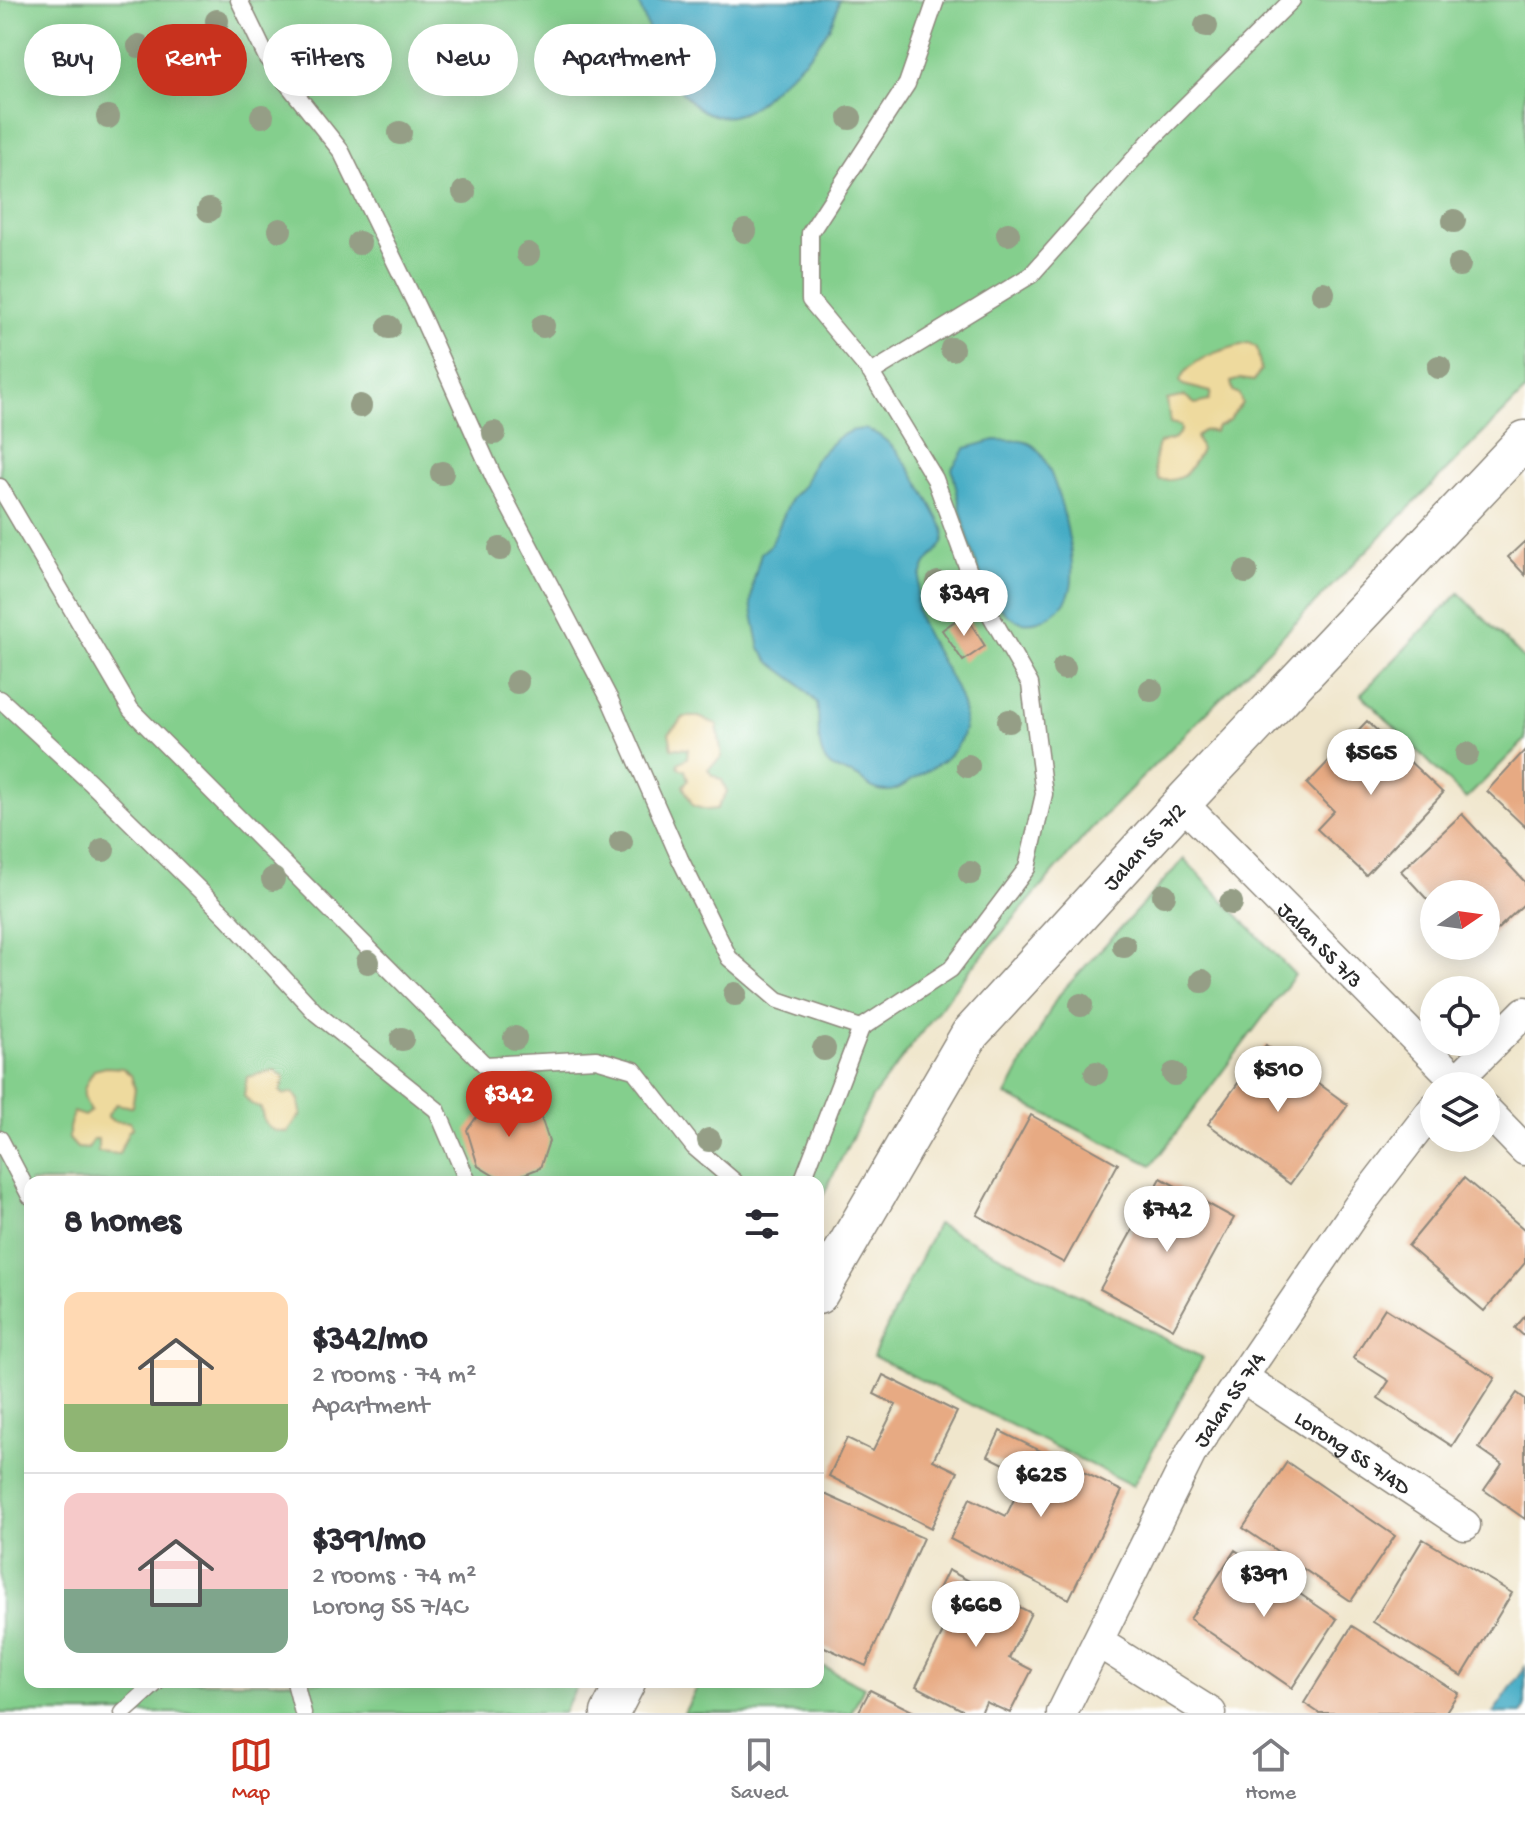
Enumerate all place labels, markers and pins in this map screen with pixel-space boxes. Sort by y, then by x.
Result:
pin: $349 [917,570,1011,638]
pin: $565 [1324,729,1418,797]
pin: $510 [1231,1046,1325,1114]
pin: $342 [462,1071,556,1139]
pin: $742 [1120,1186,1214,1254]
pin: $625 [994,1451,1088,1519]
pin: $391 [1217,1551,1311,1619]
pin: $668 [929,1581,1023,1649]

